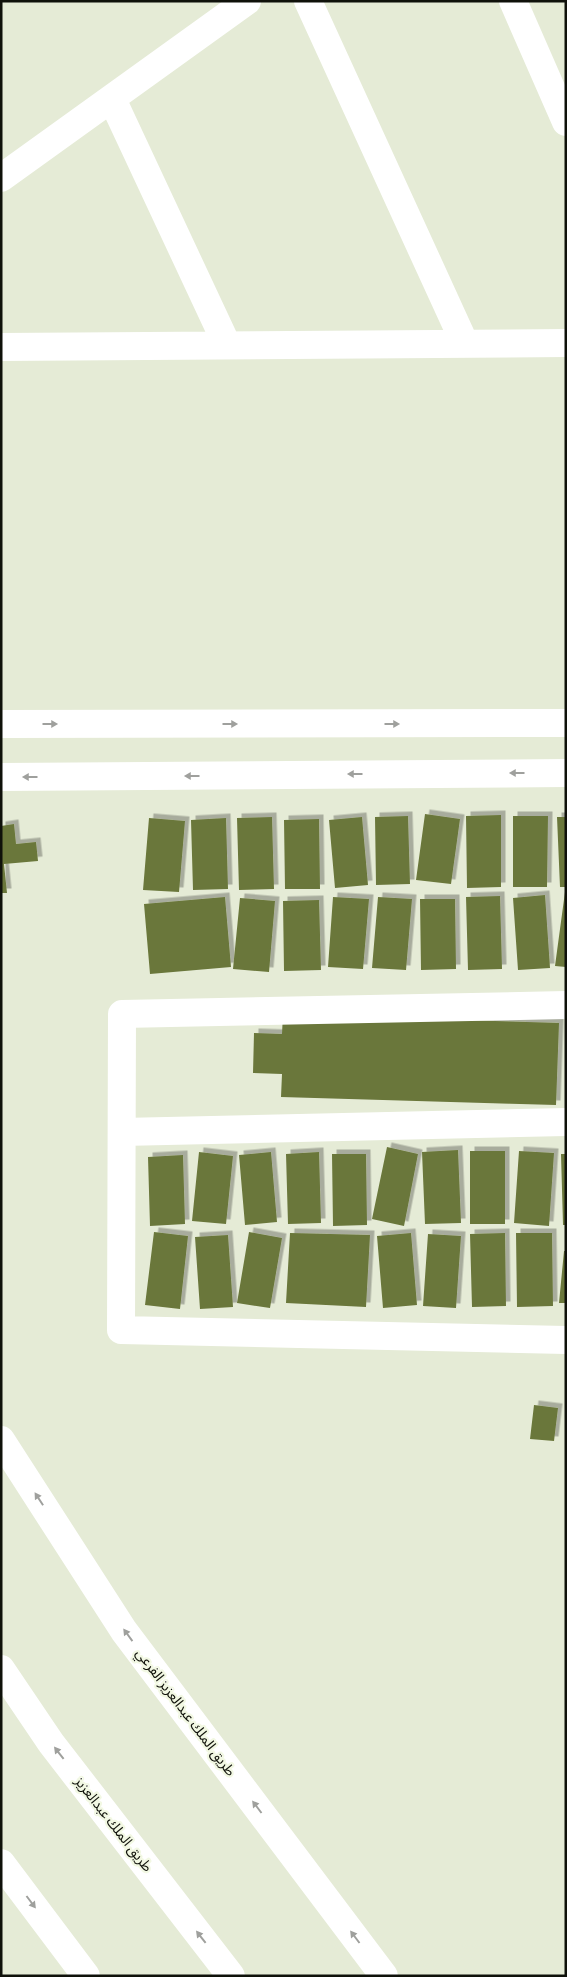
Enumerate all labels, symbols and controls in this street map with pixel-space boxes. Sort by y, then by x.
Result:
one-way arrow [385,719,401,727]
one-way arrow [42,720,58,728]
one-way arrow [222,720,238,728]
one-way arrow [509,769,525,777]
one-way arrow [346,771,362,779]
one-way arrow [184,772,200,780]
one-way arrow [21,773,37,781]
one-way arrow [35,1492,44,1506]
one-way arrow [123,1628,133,1642]
street label: طريق الملك عبدالعزيز الفرعي [130,1645,240,1781]
one-way arrow [54,1746,64,1760]
street label: طريق الملك عبدالعزيز [70,1772,157,1876]
one-way arrow [252,1801,263,1814]
one-way arrow [25,1895,36,1908]
one-way arrow [196,1930,206,1944]
one-way arrow [350,1930,360,1944]

